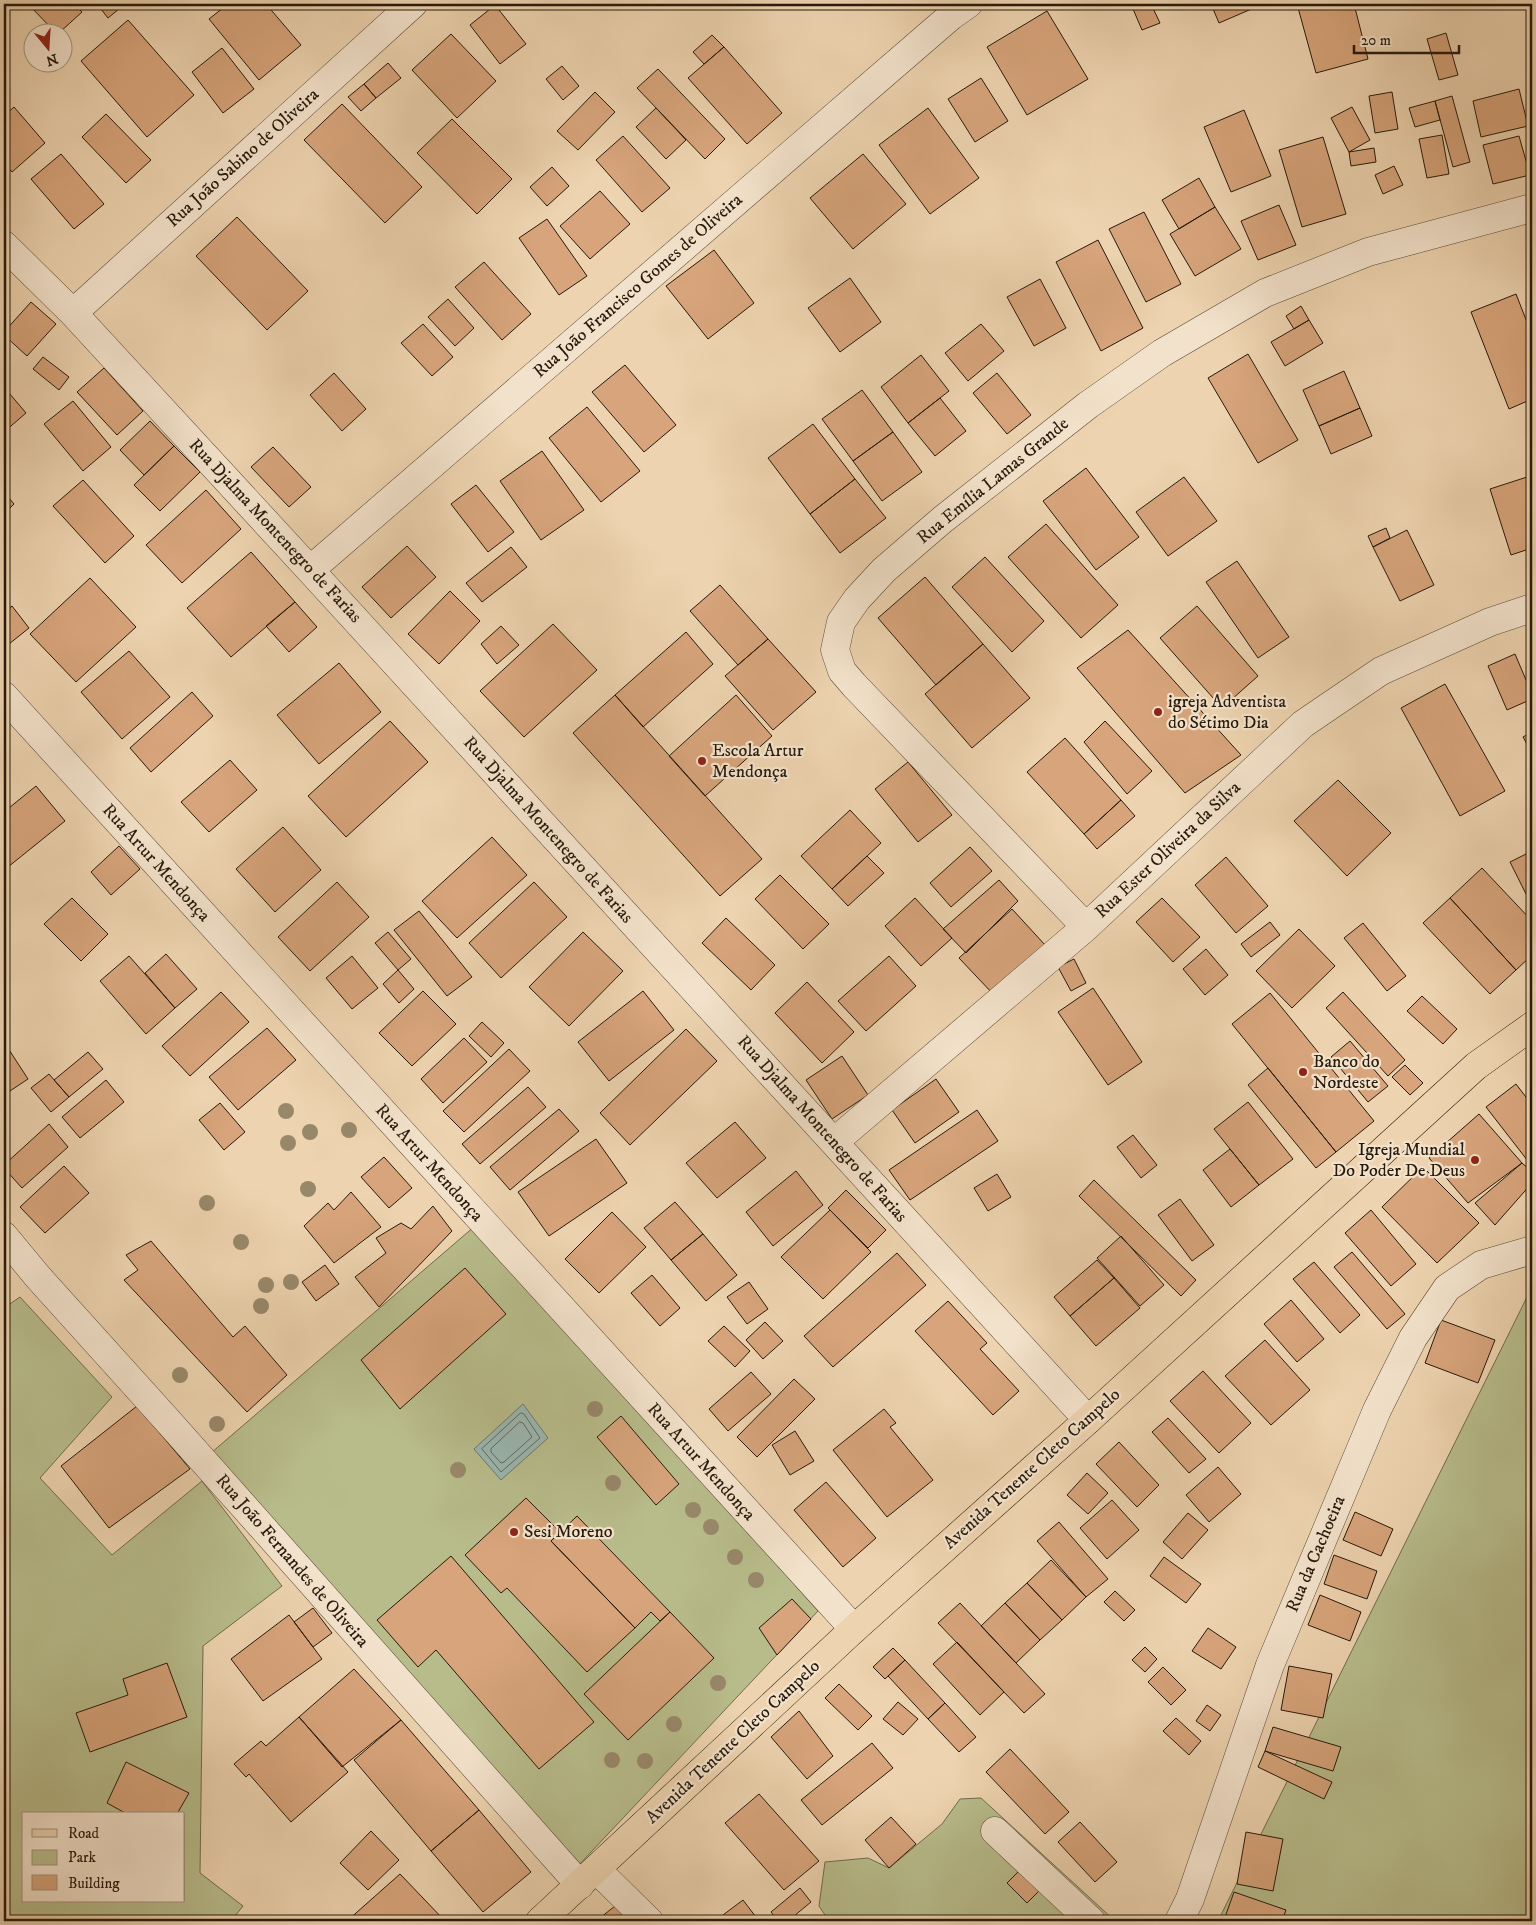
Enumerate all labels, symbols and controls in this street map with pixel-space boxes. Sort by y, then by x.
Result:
north arrow [22,22,72,72]
scale bar [1354,22,1458,54]
text: 20 m [1361,31,1391,50]
text: N [43,49,60,70]
street label: Rua João Sabino de Oliveira [162,84,324,232]
street label: Rua João Francisco Gomes de Oliveira [529,189,747,383]
street label: Rua Emília Lamas Grande [913,413,1073,549]
street label: Rua Djalma Montenegro de Farias [184,434,366,628]
place label: igreja Adventista do Sétimo Dia [1168,691,1287,734]
marker: igreja Adventista do Sétimo Dia [1152,706,1164,718]
street label: Rua Djalma Montenegro de Farias [458,732,638,928]
place label: Escola Artur Mendonça [712,740,804,783]
marker: Escola Artur Mendonça [696,755,708,767]
street label: Rua Ester Oliveira da Silva [1091,777,1246,923]
street label: Rua Artur Mendonça [97,800,215,927]
street label: Rua Djalma Montenegro de Farias [732,1031,912,1227]
place label: Banco do Nordeste [1313,1051,1380,1094]
marker: Banco do Nordeste [1297,1066,1309,1078]
street label: Rua Artur Mendonça [370,1100,488,1227]
place label: Igreja Mundial Do Poder De Deus [1333,1139,1466,1182]
marker: Igreja Mundial Do Poder De Deus [1469,1154,1481,1166]
street label: Avenida Tenente Cleto Campelo [939,1384,1125,1554]
street label: Rua Artur Mendonça [642,1399,760,1526]
street label: Rua João Fernandes de Oliveira [211,1470,374,1653]
street label: Rua da Cachoeira [1282,1492,1351,1616]
place label: Sesi Moreno [524,1521,613,1543]
marker: Sesi Moreno [508,1526,520,1538]
street label: Avenida Tenente Cleto Campelo [641,1655,825,1829]
legend [22,1812,185,1902]
text: Road [68,1824,100,1843]
text: Park [68,1848,97,1867]
text: Building [68,1874,120,1893]

